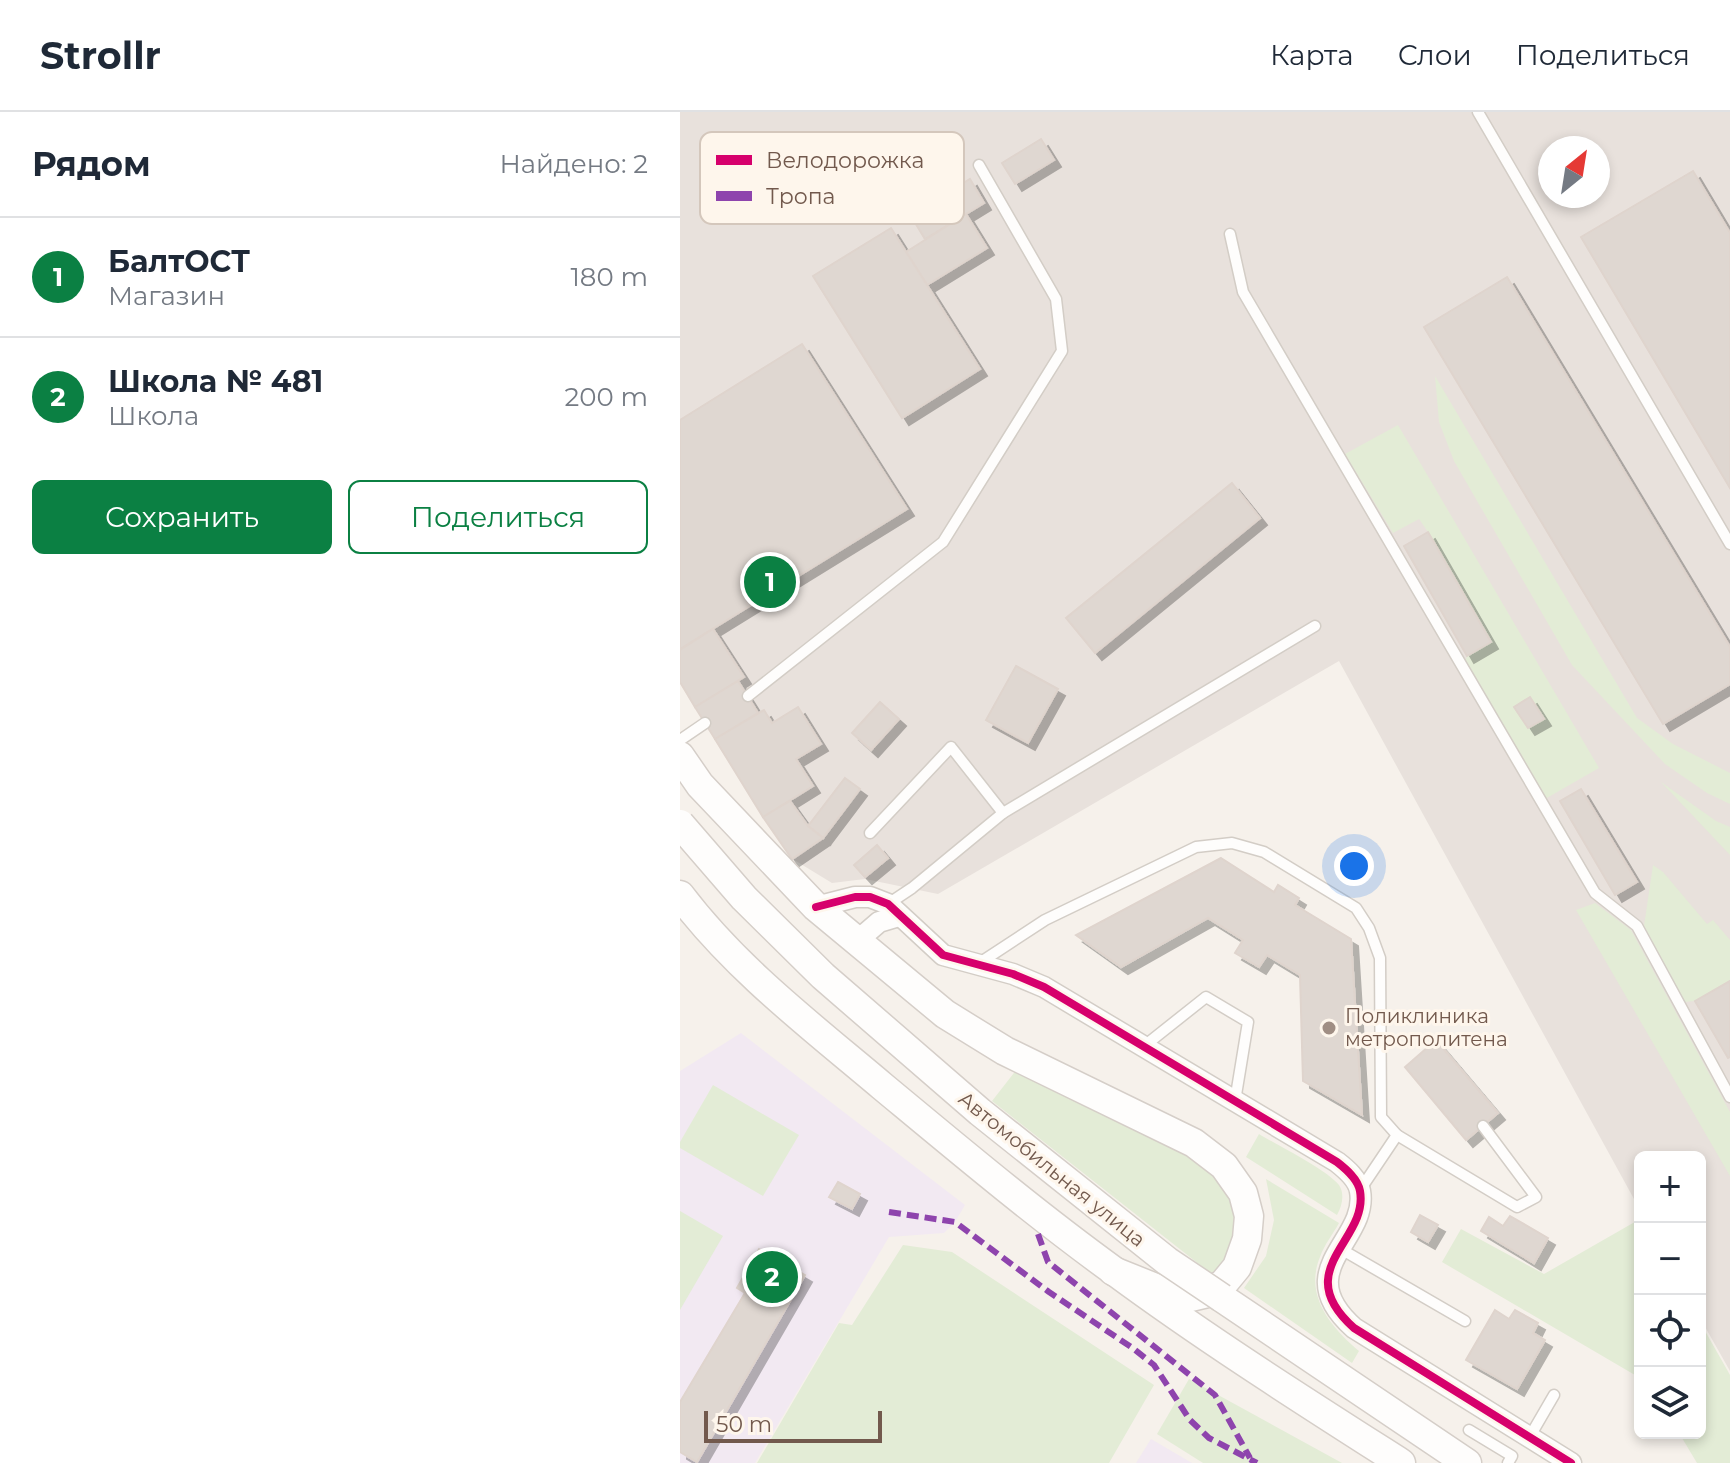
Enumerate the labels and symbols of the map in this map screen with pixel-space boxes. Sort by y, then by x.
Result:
legend [700,132,964,224]
north arrow [1538,136,1610,208]
text: Велодорожка [766,147,924,174]
text: Тропа [766,183,835,210]
pin: 1 [744,552,796,612]
your location [1334,846,1374,886]
place label: Поликлиника метрополитена [1345,1004,1508,1051]
marker: Поликлиника метрополитена [1320,1019,1338,1037]
street label: Автомобильная улица [954,1086,1150,1252]
pin: 2 [746,1247,798,1307]
scale bar [704,1407,882,1443]

